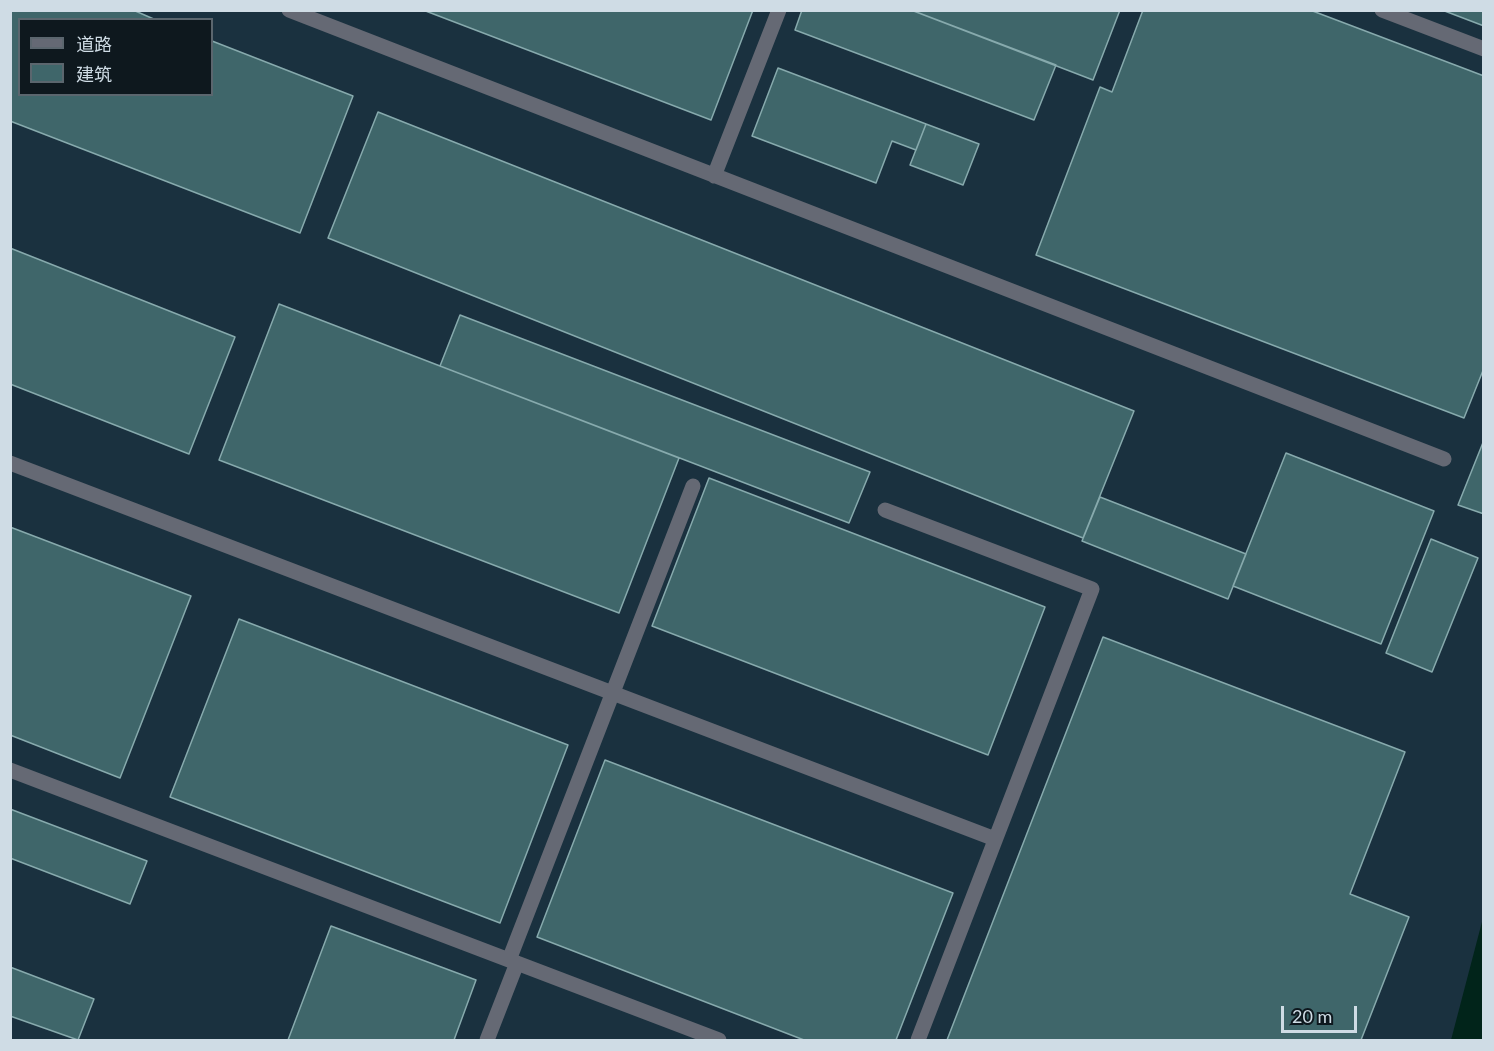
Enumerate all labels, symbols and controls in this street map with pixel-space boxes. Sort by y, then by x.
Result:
legend [18,18,213,96]
text: 道路 [76,33,112,55]
text: 建筑 [76,63,112,85]
scale bar [1284,994,1360,1032]
text: 20 m [1292,1005,1332,1027]

